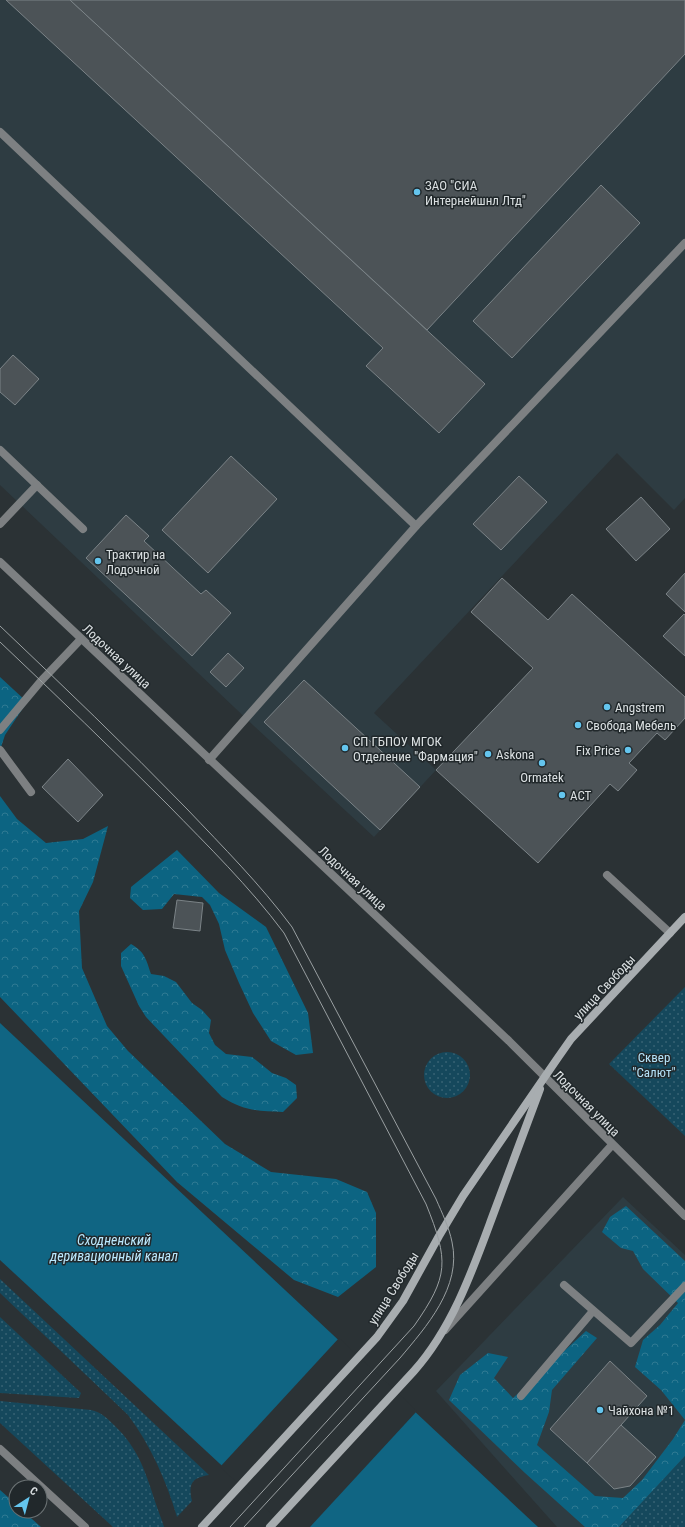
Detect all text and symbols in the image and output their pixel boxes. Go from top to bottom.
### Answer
place label: ЗАО "СИА Интернейшнл Лтд" [425,178,526,208]
marker: ЗАО "СИА Интернейшнл Лтд" [412,187,422,197]
place label: Трактир на Лодочной [106,547,165,577]
marker: Трактир на Лодочной [93,556,103,566]
street label: Лодочная улица [80,621,154,692]
place label: Angstrem [615,700,665,715]
marker: Angstrem [602,702,612,712]
place label: Свобода Мебель [586,718,676,733]
marker: Свобода Мебель [573,720,583,730]
place label: СП ГБПОУ МГОК Отделение "Фармация" [353,734,478,764]
marker: СП ГБПОУ МГОК Отделение "Фармация" [340,743,350,753]
place label: Fix Price [576,743,620,758]
marker: Fix Price [623,745,633,755]
place label: Askona [496,747,534,762]
marker: Askona [483,749,493,759]
marker: Ormatek [537,758,547,768]
place label: Ormatek [520,770,564,785]
place label: АСТ [570,788,592,803]
marker: АСТ [557,790,567,800]
street label: Лодочная улица [316,843,390,914]
street label: улица Свободы [571,952,638,1023]
park label: Сквер "Салют" [632,1050,676,1080]
street label: Лодочная улица [550,1067,623,1140]
water label: Сходненский деривационный канал [49,1232,178,1264]
street label: улица Свободы [365,1249,422,1327]
place label: Чайхона №1 [608,1403,675,1418]
marker: Чайхона №1 [595,1405,605,1415]
north arrow [8,1479,48,1519]
text: С [27,1484,40,1498]

